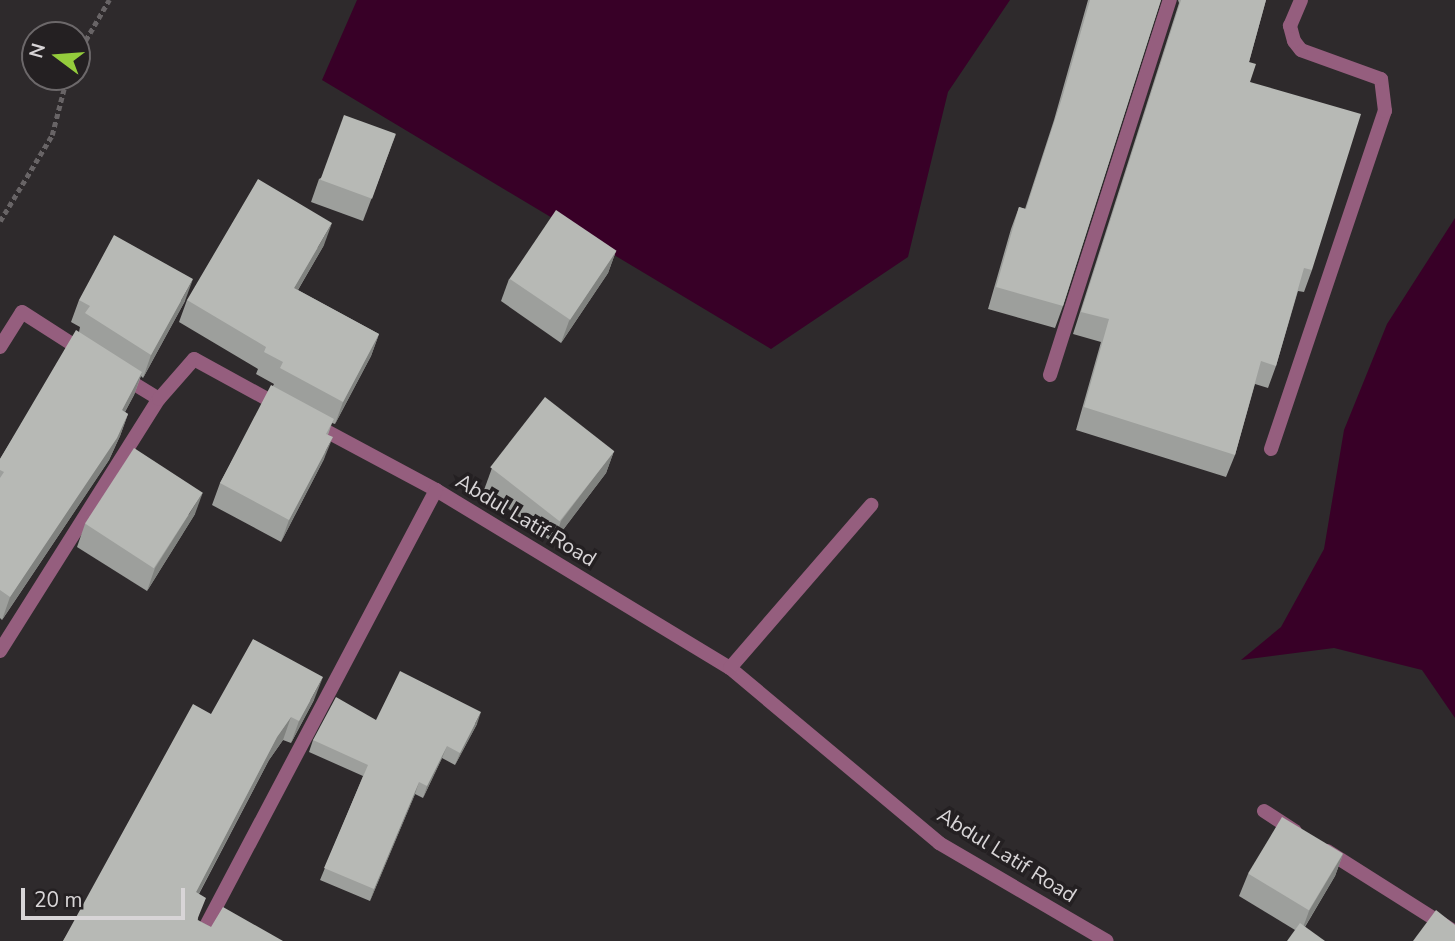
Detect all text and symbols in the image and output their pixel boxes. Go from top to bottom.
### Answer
north arrow [21,21,91,91]
text: N [23,40,52,61]
street label: Abdul Latif Road [451,468,601,572]
street label: Abdul Latif Road [933,802,1081,908]
scale bar [24,874,189,918]
text: 20 m [34,886,83,914]

